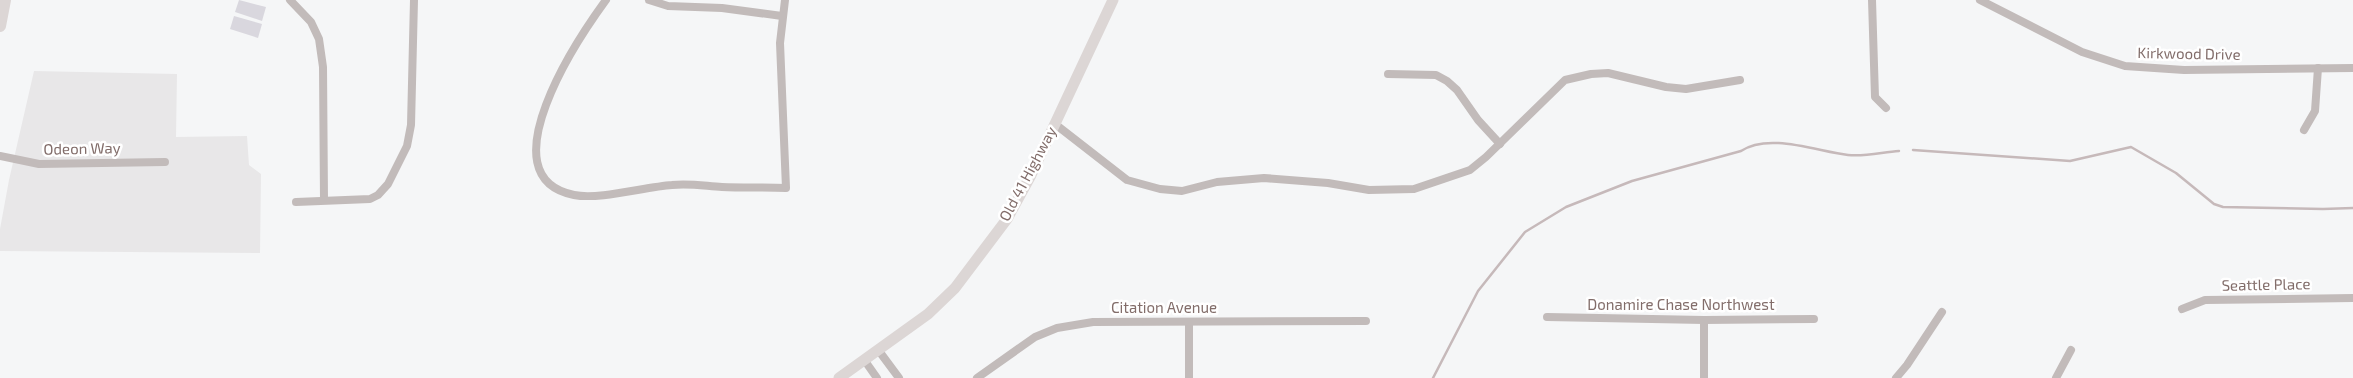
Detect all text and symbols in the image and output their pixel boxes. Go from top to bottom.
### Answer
street label: Kirkwood Drive [2137,43,2241,63]
street label: Old 41 Highway [995,123,1060,224]
street label: Odeon Way [43,138,121,158]
street label: Seattle Place [2221,274,2311,294]
street label: Donamire Chase Northwest [1587,295,1775,313]
street label: Citation Avenue [1111,298,1217,316]

